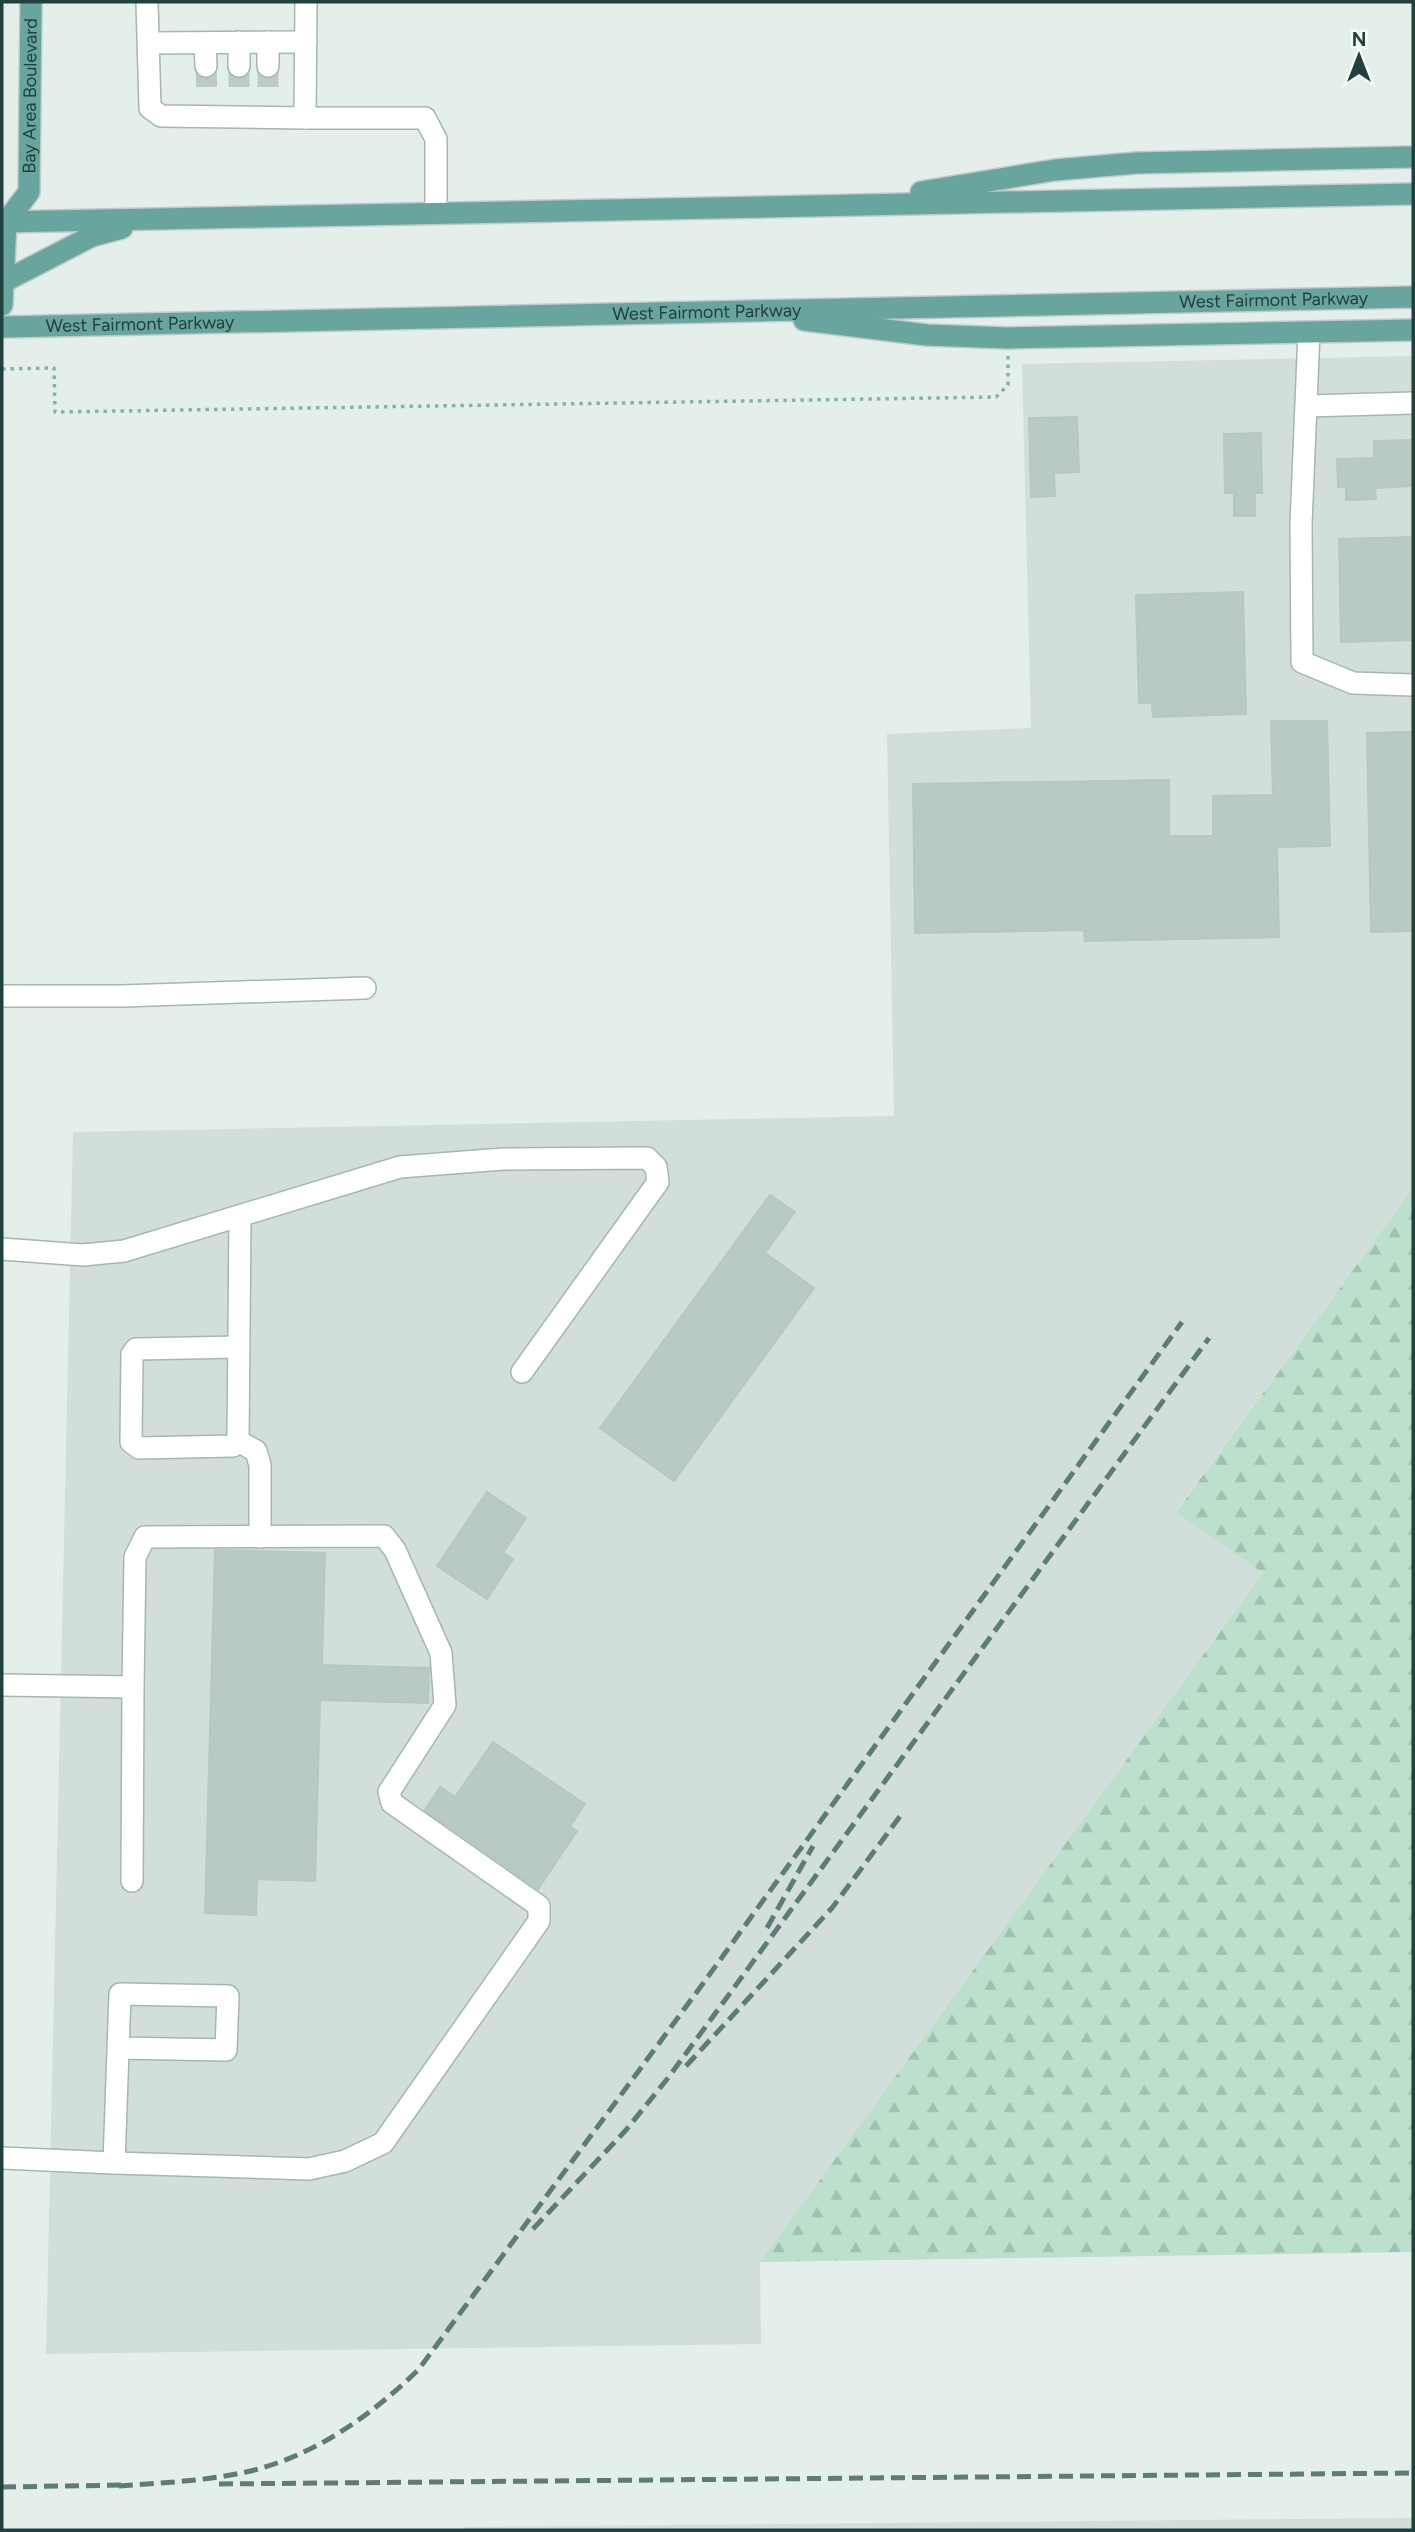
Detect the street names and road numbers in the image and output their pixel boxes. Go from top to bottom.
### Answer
street label: Bay Area Boulevard [18,18,42,174]
street label: West Fairmont Parkway [1179,287,1369,313]
street label: West Fairmont Parkway [612,299,802,325]
street label: West Fairmont Parkway [45,311,235,337]

